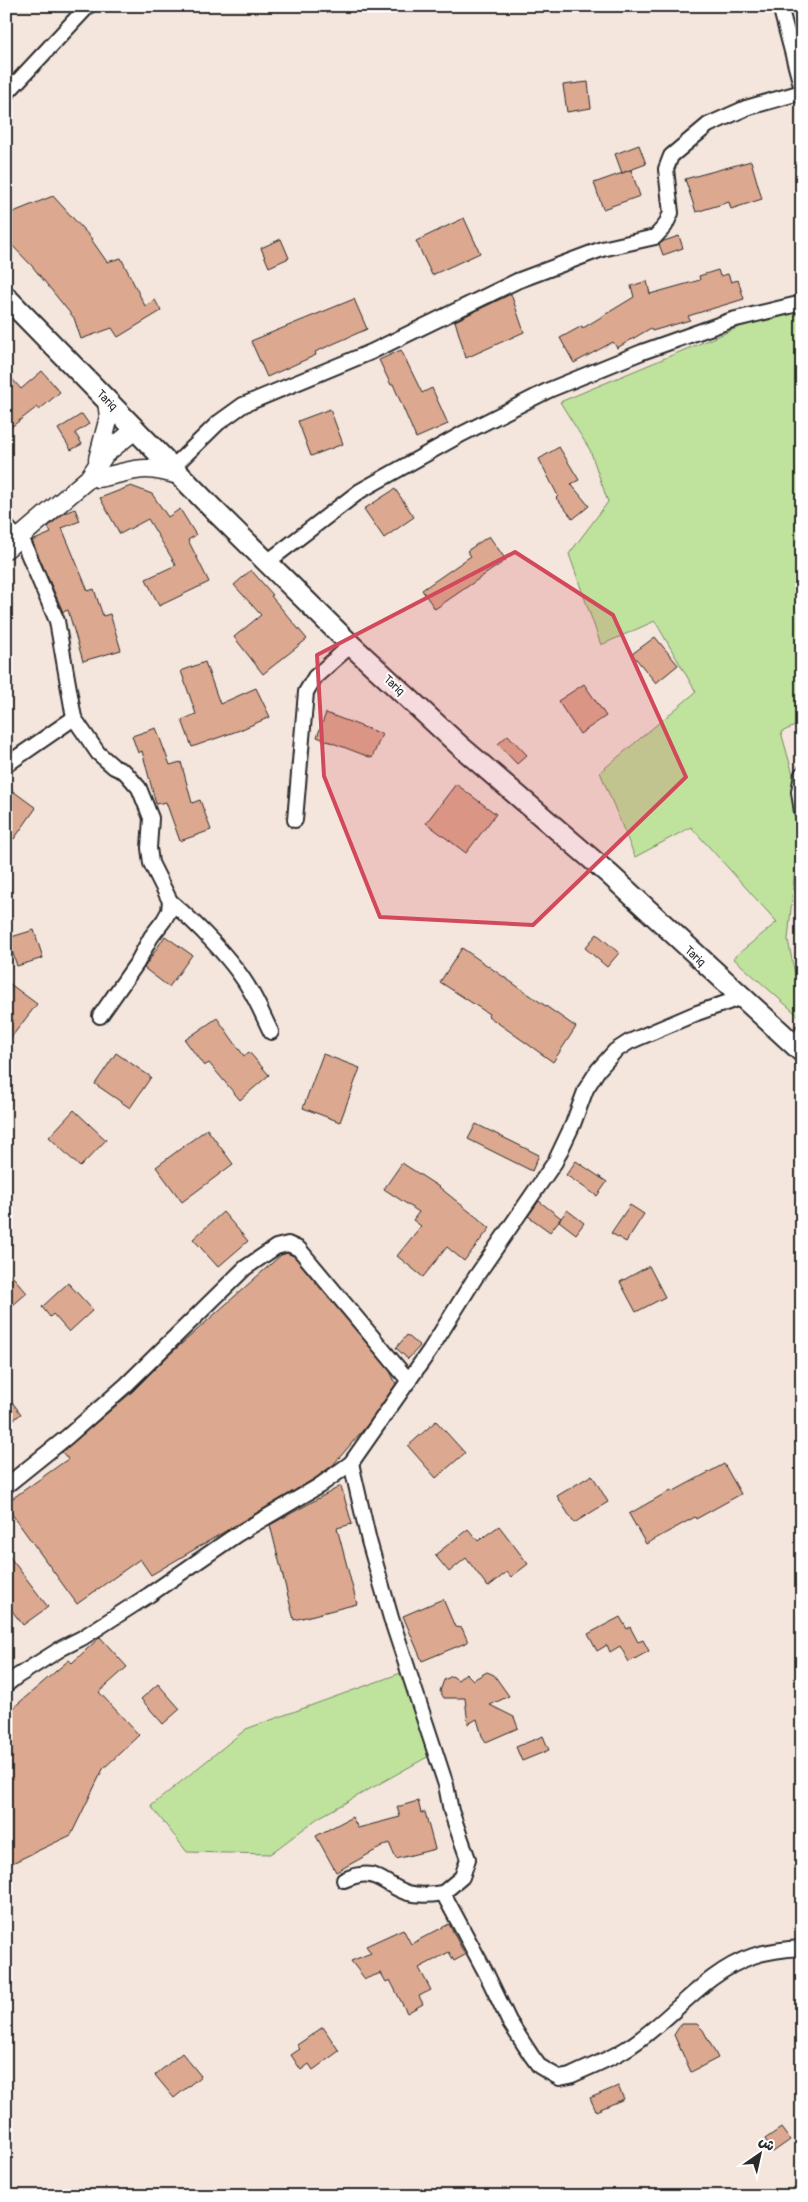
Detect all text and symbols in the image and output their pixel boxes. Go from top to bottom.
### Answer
street label: Tariq [93,387,121,414]
street label: Tariq [380,672,408,699]
street label: Tariq [681,943,709,970]
north arrow [736,2130,786,2180]
text: ش [756,2132,778,2155]

